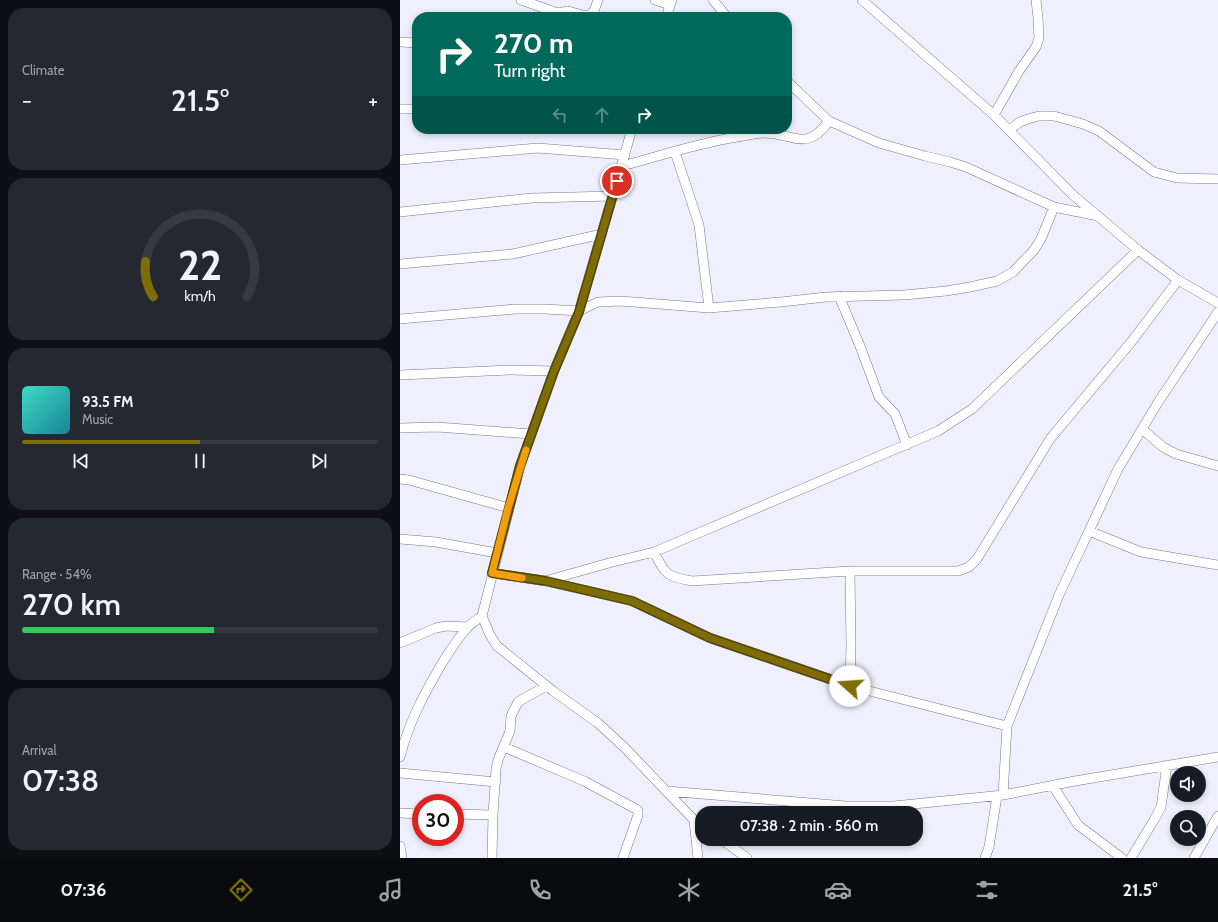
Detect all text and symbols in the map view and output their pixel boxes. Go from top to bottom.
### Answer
text: 270 m [494,26,573,60]
icon: right [428,28,480,80]
text: Turn right [494,60,565,82]
text: Climate [22,62,64,78]
text: 21.5° [171,82,229,119]
text: − [22,87,32,114]
text: + [368,87,378,114]
icon: left [549,104,571,126]
icon: ahead [591,104,613,126]
icon: right [633,104,655,126]
pin [600,164,634,198]
icon: arrive [606,170,628,192]
text: 22 [178,240,222,290]
text: km/h [184,287,216,305]
text: 93.5 FM [82,393,133,411]
text: Music [82,411,113,427]
icon: previous [70,450,92,472]
icon: pause [189,450,211,472]
icon: next [308,450,330,472]
text: Range · 54% [22,566,92,582]
text: 270 km [22,586,121,623]
position arrow [829,665,871,707]
text: Arrival [22,742,57,758]
text: 07:38 [22,762,99,799]
map controls [1170,766,1206,846]
button: sound [1170,766,1206,802]
speed limit sign: 30 [412,794,464,846]
button: search [1170,810,1206,846]
text: 07:38 · 2 min · 560 m [740,817,878,835]
icon: directions [227,876,255,904]
icon: music [377,876,405,904]
icon: phone [526,876,554,904]
icon: climate [675,876,703,904]
icon: car [824,876,852,904]
icon: filters [973,876,1001,904]
text: 07:36 [61,879,106,901]
text: 21.5° [1122,879,1157,901]

